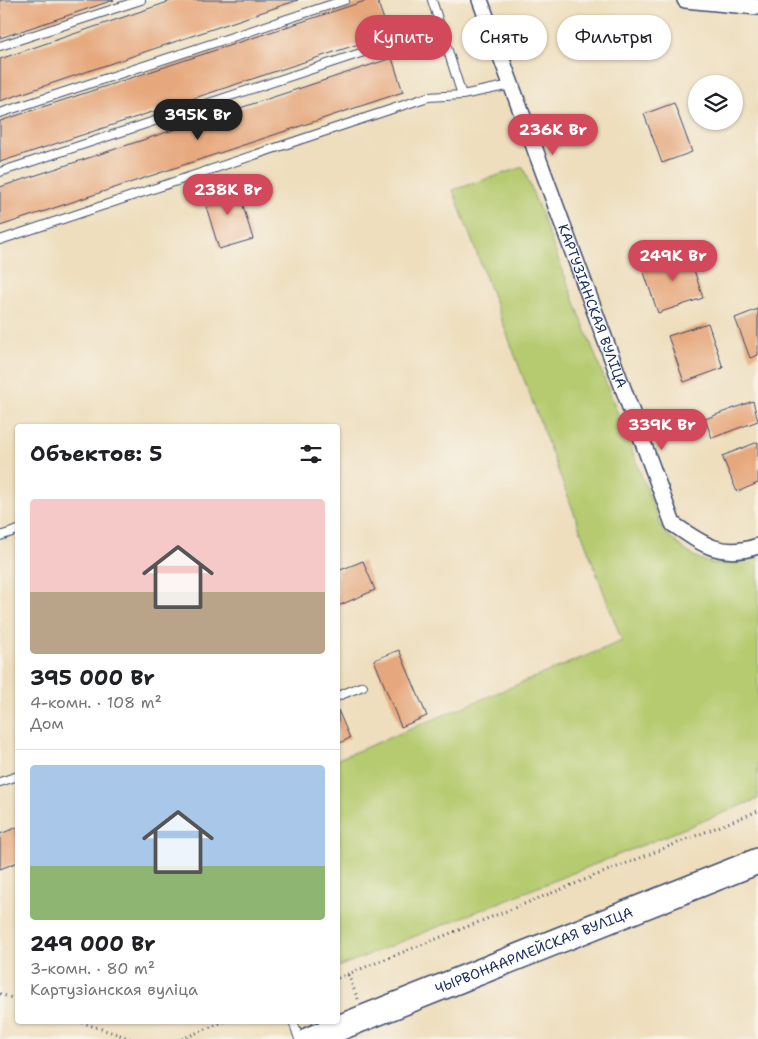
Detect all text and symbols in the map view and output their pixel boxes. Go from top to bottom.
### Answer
chip: Купить [355,15,452,60]
chip: Снять [462,15,547,60]
chip: Фильтры [557,15,671,60]
map controls [688,75,743,130]
button: layers [688,75,743,130]
pin: 395K Br [152,98,244,141]
text: 395K Br [165,104,231,125]
pin: 236K Br [507,114,599,156]
text: 236K Br [519,119,587,140]
pin: 238K Br [182,174,274,216]
text: 238K Br [194,179,262,200]
street label: КАРТУЗІАНСКАЯ ВУЛІЦА [554,221,631,390]
pin: 249K Br [627,240,719,282]
text: 249K Br [639,245,707,266]
pin: 339K Br [616,408,708,451]
text: 339K Br [628,414,696,435]
text: Объектов: 5 [30,440,162,468]
icon: filters [297,440,325,468]
icon: home [133,532,223,622]
text: 395 000 Br [30,664,155,692]
text: 4-комн. · 108 m² [30,692,162,713]
text: Дом [30,713,64,734]
icon: home [133,797,223,887]
street label: ЧЫРВОНААРМЕЙСКАЯ ВУЛІЦА [432,903,636,998]
text: 249 000 Br [30,930,155,958]
text: 3-комн. · 80 m² [30,958,155,979]
text: Картузіанская вуліца [30,979,198,1000]

